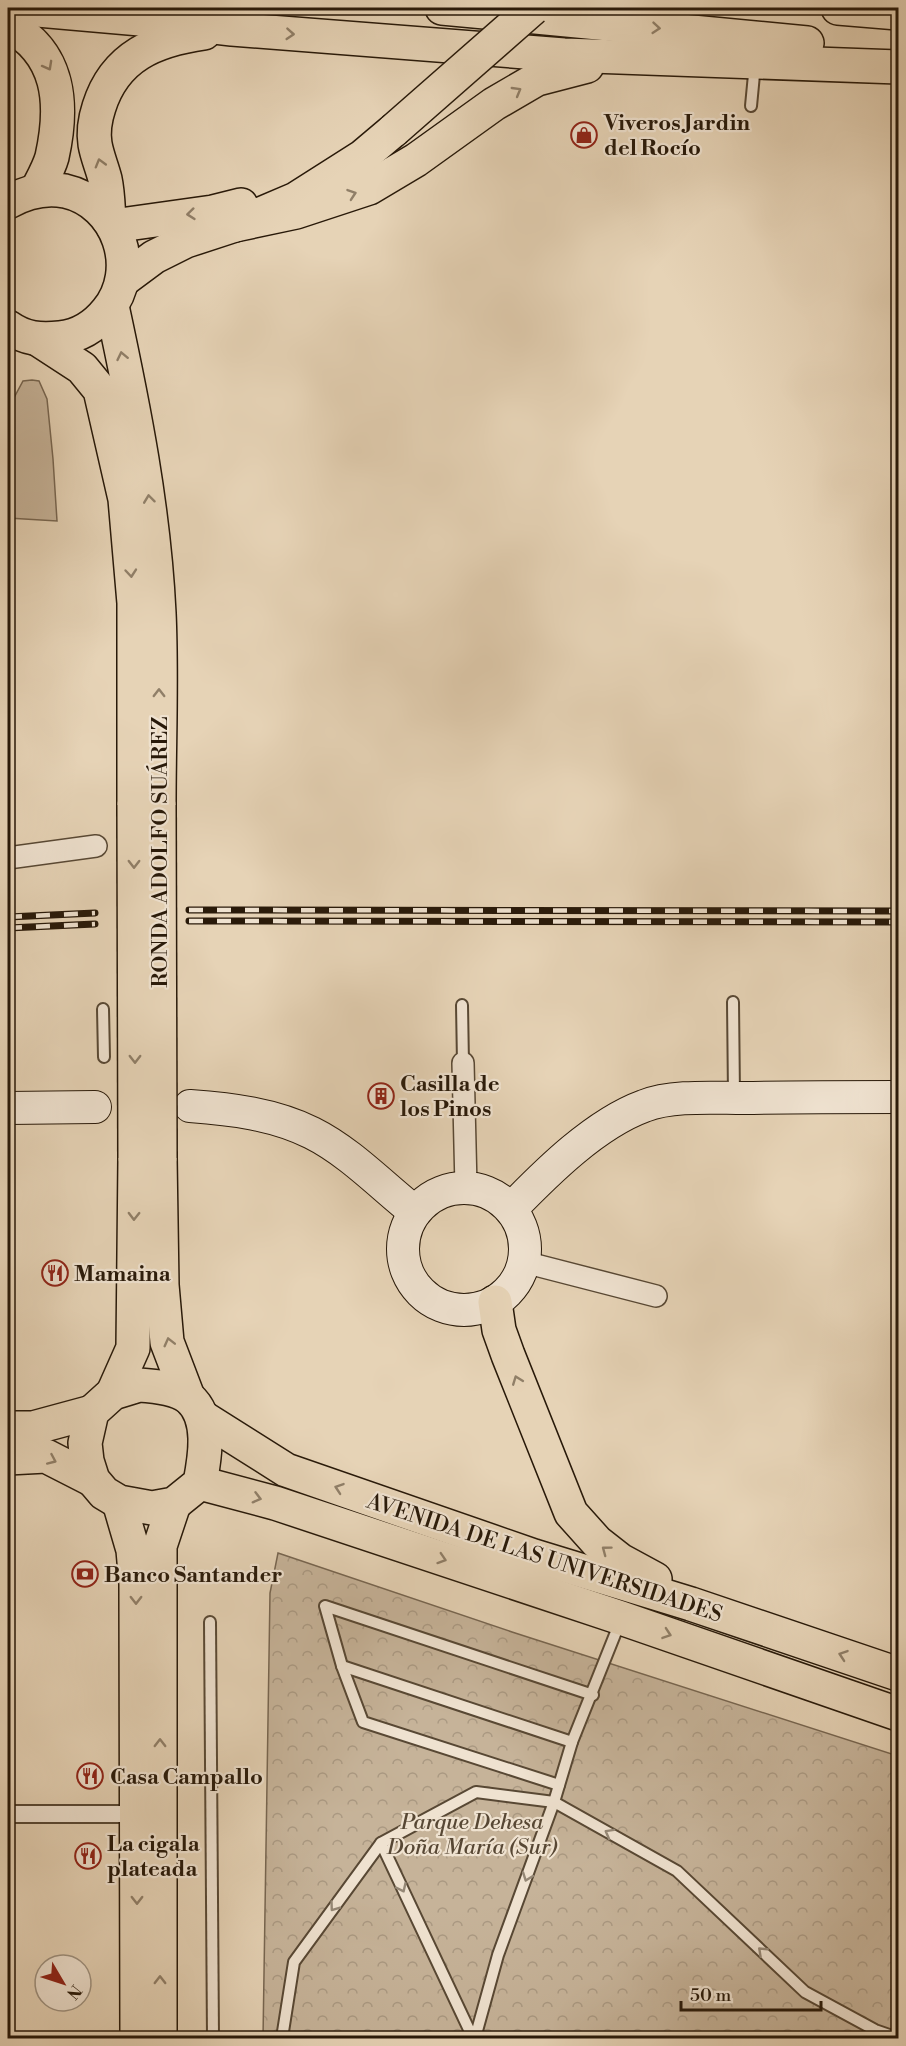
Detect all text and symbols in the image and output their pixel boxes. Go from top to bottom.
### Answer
one-way arrow [651,21,660,34]
one-way arrow [285,27,294,40]
one-way arrow [40,59,52,70]
one-way arrow [511,86,521,98]
place label: Viveros Jardin del Rocío [603,110,750,162]
shop icon: Viveros Jardin del Rocío [569,120,599,150]
one-way arrow [95,158,107,168]
one-way arrow [346,188,357,201]
one-way arrow [186,207,196,220]
one-way arrow [117,351,130,361]
one-way arrow [143,494,155,503]
one-way arrow [124,568,137,577]
one-way arrow [153,689,165,698]
street label: RONDA ADOLFO SUÁREZ [146,716,174,988]
one-way arrow [128,859,140,868]
one-way arrow [129,1054,141,1063]
place label: Casilla de los Pinos [400,1071,500,1123]
building icon: Casilla de los Pinos [366,1081,396,1111]
one-way arrow [128,1212,140,1221]
restaurant icon: Mamaina [40,1258,70,1288]
place label: Mamaina [74,1261,172,1288]
one-way arrow [163,1337,176,1347]
one-way arrow [512,1375,524,1386]
one-way arrow [46,1453,57,1465]
one-way arrow [334,1483,345,1496]
street label: AVENIDA DE LAS UNIVERSIDADES [362,1488,726,1629]
one-way arrow [251,1491,261,1504]
one-way arrow [602,1546,613,1557]
one-way arrow [436,1552,447,1564]
bank icon: Banco Santander [70,1559,100,1589]
place label: Banco Santander [104,1562,282,1589]
one-way arrow [130,1596,142,1605]
one-way arrow [661,1627,672,1640]
one-way arrow [838,1650,849,1662]
one-way arrow [154,1739,166,1748]
restaurant icon: Casa Campallo [75,1761,105,1791]
place label: Casa Campallo [110,1764,263,1791]
park label: Parque Dehesa Doña María (Sur) [386,1809,558,1861]
one-way arrow [605,1829,615,1840]
place label: La cigala plateada [107,1831,201,1883]
restaurant icon: La cigala plateada [73,1841,103,1871]
one-way arrow [521,1871,534,1882]
one-way arrow [395,1882,407,1893]
one-way arrow [131,1896,143,1905]
one-way arrow [330,1901,341,1912]
one-way arrow [759,1948,770,1959]
north arrow [33,1953,93,2013]
scale bar [681,1974,820,2012]
one-way arrow [154,1976,166,1985]
text: N [62,1981,86,2003]
text: 50 m [690,1984,732,2007]

